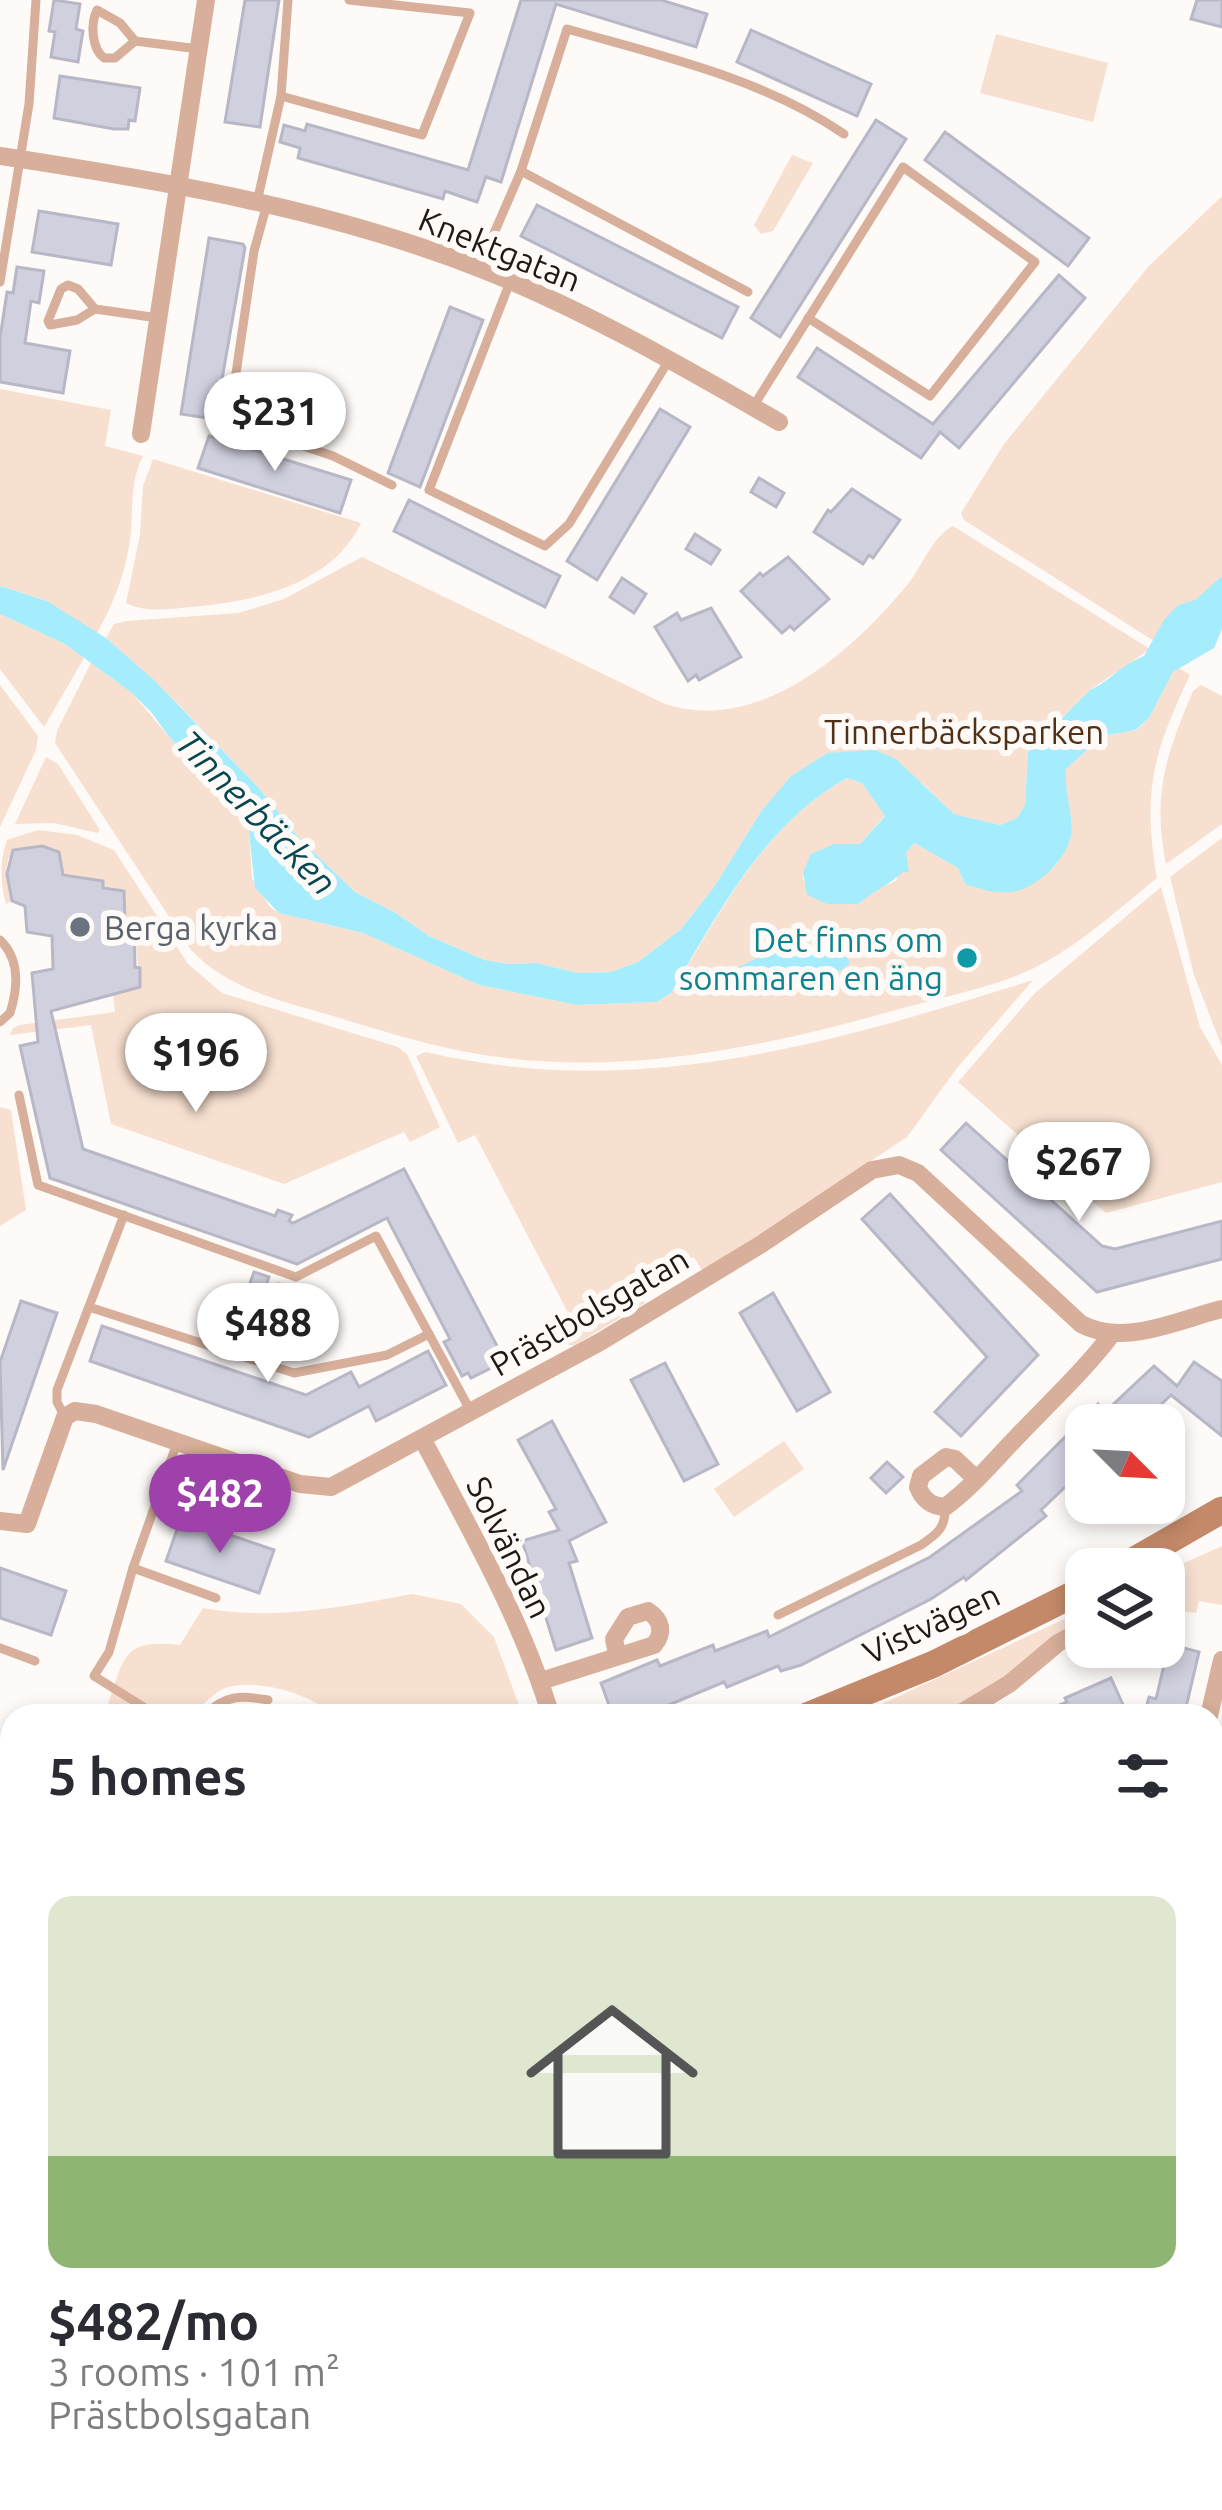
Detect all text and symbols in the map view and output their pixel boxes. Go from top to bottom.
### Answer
street label: Knektgatan [414,200,586,298]
pin: $231 [204,372,346,474]
text: $231 [231,389,319,432]
park label: Tinnerbäcksparken [824,713,1104,750]
water label: Tinnerbäcken [169,721,345,903]
place label: Berga kyrka [104,909,278,946]
marker: Berga kyrka [67,914,93,940]
place label: Det finns om sommaren en äng [679,921,943,996]
marker: Det finns om sommaren en äng [954,945,980,971]
pin: $196 [125,1013,267,1115]
text: $196 [152,1030,240,1073]
pin: $267 [1008,1122,1150,1224]
text: $267 [1035,1139,1123,1182]
street label: Prästbolsgatan [483,1239,695,1383]
pin: $488 [197,1283,339,1385]
text: $488 [224,1300,312,1343]
north arrow [1065,1404,1185,1524]
map controls [1065,1404,1185,1668]
pin: $482 [149,1454,291,1556]
street label: Solvändan [460,1470,560,1624]
text: $482 [176,1471,264,1514]
button: layers [1065,1548,1185,1668]
street label: Vistvägen [857,1575,1005,1671]
icon: filters [1110,1743,1176,1809]
text: 5 homes [48,1747,247,1805]
icon: home [504,1974,720,2190]
text: $482/mo [48,2292,259,2350]
text: 3 rooms · 101 m² [48,2350,340,2393]
text: Prästbolsgatan [48,2393,311,2436]

